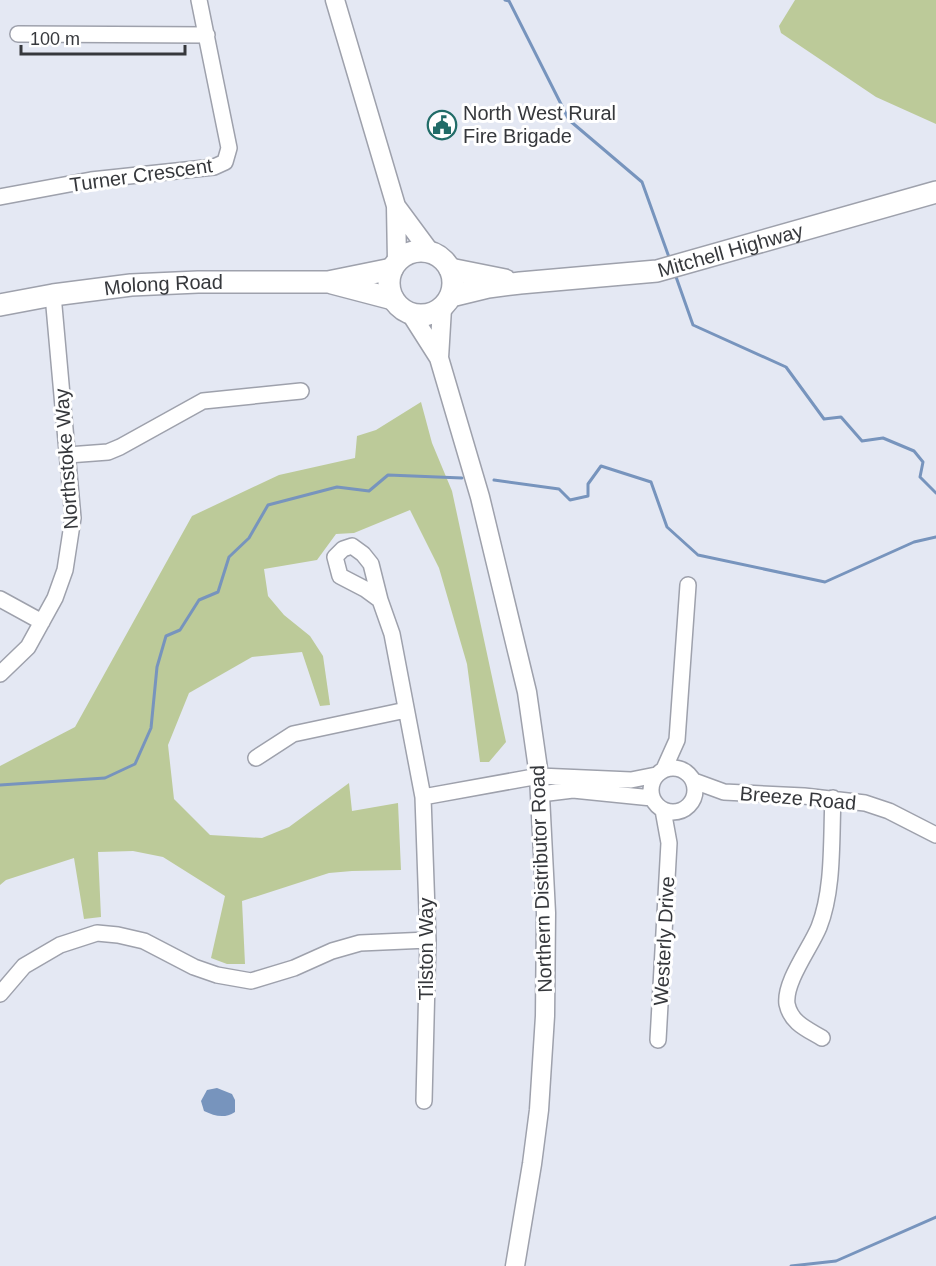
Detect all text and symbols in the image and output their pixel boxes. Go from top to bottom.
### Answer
scale bar [21,18,184,56]
text: 100 m [30,29,80,49]
place label: North West Rural Fire Brigade [463,102,616,147]
public building icon: North West Rural Fire Brigade [426,109,458,141]
street label: Turner Crescent [68,154,214,196]
street label: Mitchell Highway [655,219,805,281]
street label: Molong Road [103,271,223,299]
street label: Northstoke Way [50,388,82,530]
street label: Northern Distributor Road [526,765,556,993]
street label: Breeze Road [739,782,857,814]
street label: Westerly Drive [650,876,678,1006]
street label: Tilston Way [415,898,437,1000]

